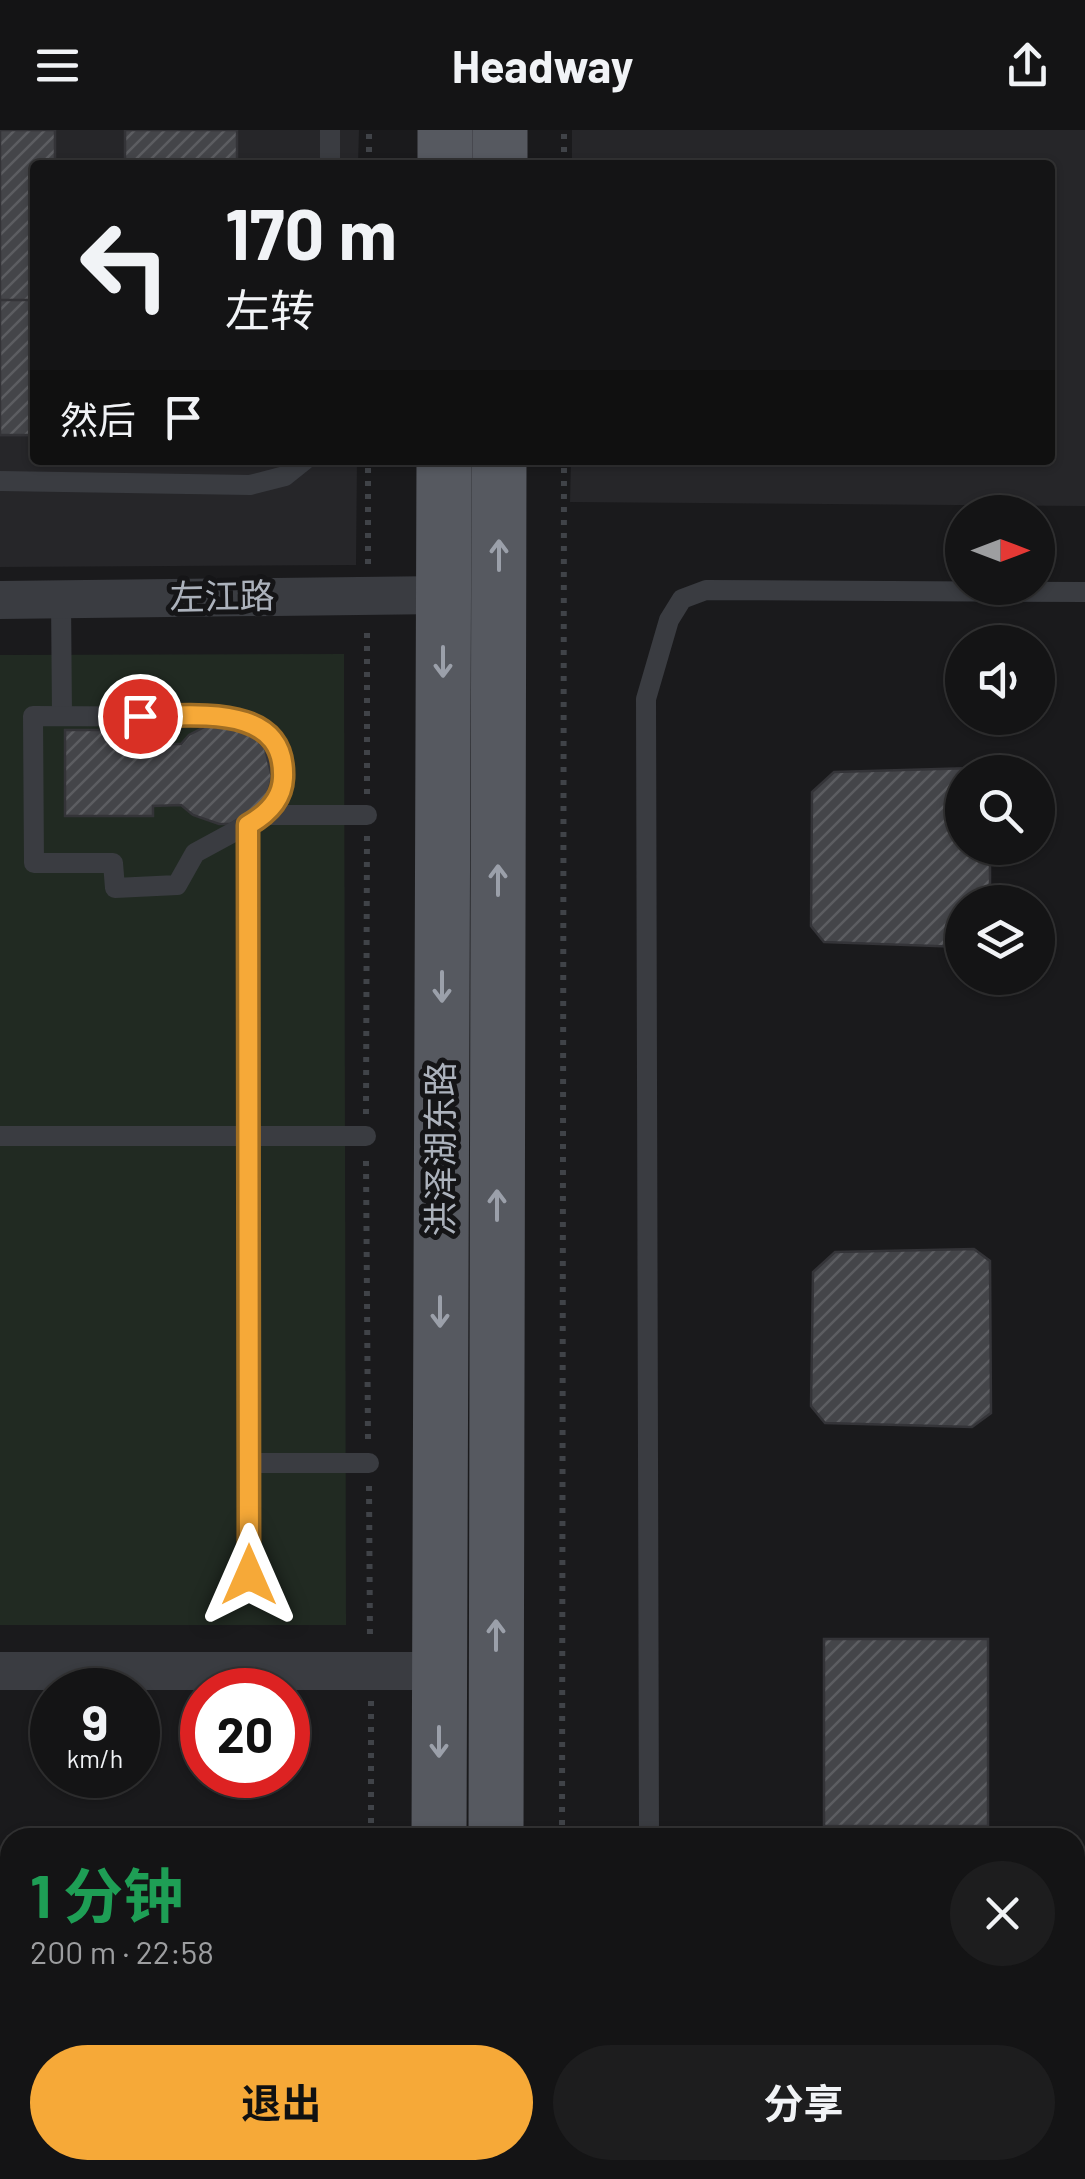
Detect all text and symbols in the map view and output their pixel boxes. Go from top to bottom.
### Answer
icon: menu [30,38,85,93]
text: Headway [452,38,633,92]
icon: share [1000,38,1055,93]
text: 170 m [225,190,397,274]
icon: left [60,200,190,330]
text: 左转 [225,282,315,336]
icon: arrive [156,390,211,445]
text: 然后 [60,396,136,442]
north arrow [945,495,1055,605]
map controls [945,495,1055,995]
one-way arrow [490,540,508,572]
street label: 左江路 [169,573,275,617]
button: sound [945,625,1055,735]
one-way arrow [434,646,452,678]
pin [98,674,183,759]
icon: arrive [113,689,168,744]
button: search [945,755,1055,865]
one-way arrow [488,865,508,898]
button: layers [945,885,1055,995]
one-way arrow [432,970,452,1003]
street label: 洪泽湖东路 [418,1061,460,1237]
one-way arrow [488,1190,506,1222]
one-way arrow [431,1296,450,1328]
position arrow [197,1523,301,1627]
one-way arrow [486,1620,506,1652]
speed limit sign: 20 [180,1668,310,1798]
text: 9 [82,1691,108,1751]
one-way arrow [430,1726,448,1758]
text: km/h [67,1743,123,1773]
text: 1 分钟 [30,1858,183,1930]
button: close [950,1861,1055,1966]
text: 200 m · 22:58 [30,1932,214,1970]
button: 退出 [30,2045,533,2160]
button: 分享 [553,2045,1055,2160]

